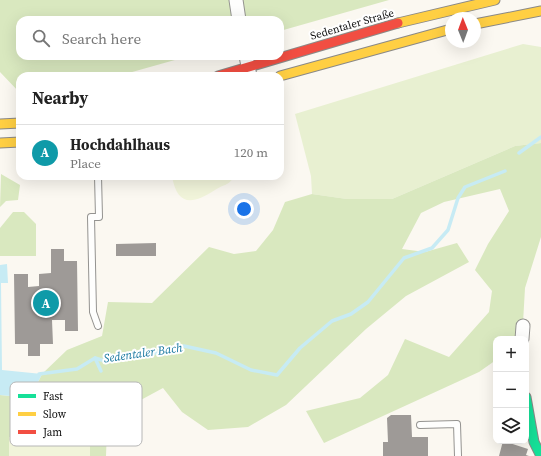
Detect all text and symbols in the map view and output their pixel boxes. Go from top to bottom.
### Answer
street label: Sedentaler Straße [309,5,396,44]
north arrow [445,12,481,48]
search box [16,16,284,60]
icon: search [30,27,52,49]
text: Search here [62,28,141,49]
text: Nearby [32,86,88,110]
text: Hochdahlhaus [70,134,170,155]
text: A [41,144,49,161]
text: 120 m [234,144,268,161]
text: Place [70,155,101,172]
your location [234,199,254,219]
pin: A [33,288,59,318]
map controls [493,336,529,444]
button: + [493,336,529,372]
water label: Sedentaler Bach [103,339,184,366]
button: − [493,372,529,408]
legend [10,382,142,446]
text: Fast [43,389,63,404]
text: Slow [43,407,67,422]
button: layers [493,408,529,444]
text: Jam [42,425,62,440]

